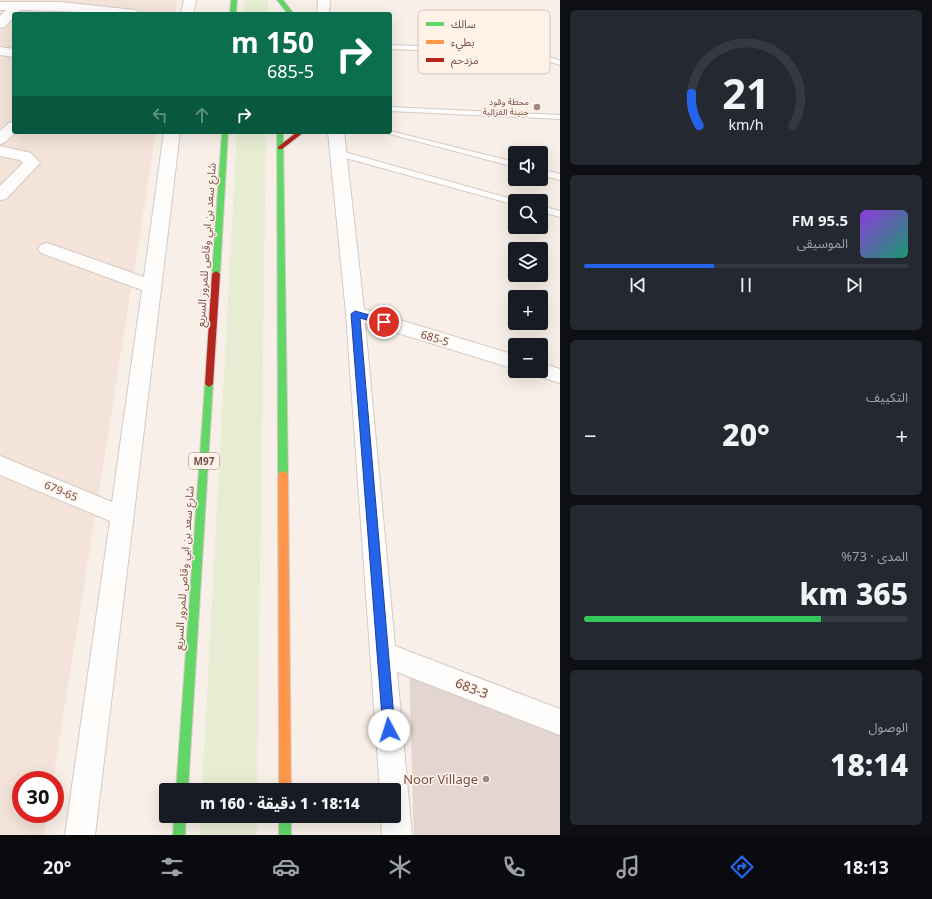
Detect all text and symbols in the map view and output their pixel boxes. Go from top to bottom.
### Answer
legend [418,10,550,74]
text: سالك [451,16,476,31]
text: 150 m [231,23,314,61]
icon: right [328,28,380,80]
text: بطيء [451,34,474,52]
text: مزدحم [451,52,479,69]
text: 685-5 [267,59,314,83]
text: 21 [722,64,770,120]
place label: محطة وقود جنينة الغزالية [483,95,529,118]
marker: محطة وقود جنينة الغزالية [532,102,542,112]
icon: left [149,104,171,126]
icon: ahead [191,104,213,126]
icon: right [233,104,255,126]
text: km/h [728,114,764,133]
map controls [508,146,548,378]
button: sound [508,146,548,186]
street label: شارع سعد بن ابي وقاص للمرور السريع [192,162,221,328]
button: search [508,194,548,234]
text: 95.5 FM [792,210,848,230]
text: الموسيقى [797,234,848,252]
button: layers [508,242,548,282]
icon: previous [627,274,649,296]
icon: pause [735,274,757,296]
icon: next [843,274,865,296]
button: + [508,290,548,330]
pin [367,305,401,339]
icon: arrive [373,311,395,333]
street label: 685-5 [419,326,451,349]
button: − [508,338,548,378]
text: التكييف [866,388,908,406]
text: 20° [722,414,770,455]
text: − [584,420,597,450]
text: + [895,420,908,450]
road number: M97 [189,453,219,469]
street label: 679-65 [42,477,80,504]
street label: شارع سعد بن ابي وقاص للمرور السريع [170,485,199,651]
text: المدى · 73% [841,547,908,565]
text: 365 km [799,573,908,614]
street label: 683-3 [453,674,491,702]
position arrow [368,709,410,751]
text: الوصول [868,718,908,736]
text: 18:14 [830,744,908,785]
place label: Noor Village [403,770,478,788]
speed limit sign: 30 [12,771,64,823]
marker: Noor Village [481,774,491,784]
text: 18:14 · 1 دقيقة · 160 m [200,793,360,813]
icon: filters [158,853,186,881]
icon: car [272,853,300,881]
icon: climate [386,853,414,881]
icon: phone [500,853,528,881]
icon: music [614,853,642,881]
icon: directions [728,853,756,881]
text: 20° [43,855,71,879]
text: 18:13 [843,855,889,879]

